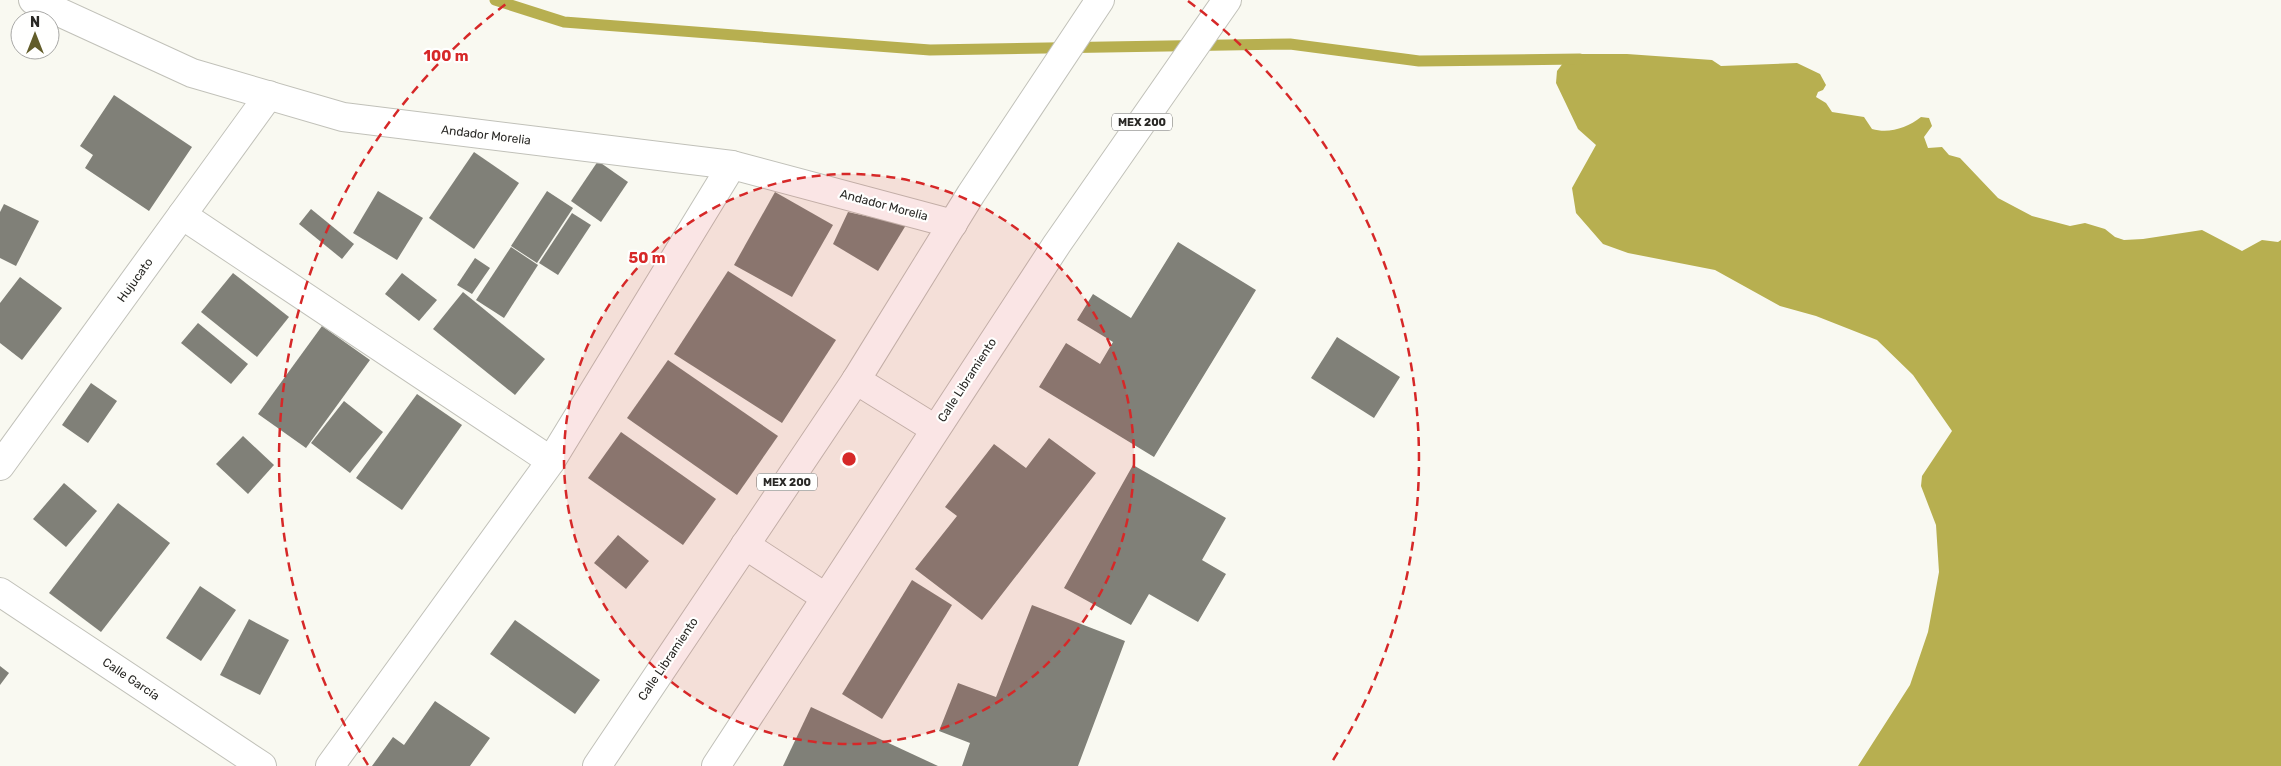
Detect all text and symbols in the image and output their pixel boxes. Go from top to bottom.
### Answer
north arrow [10,10,60,60]
text: N [30,14,40,31]
text: 100 m [424,47,468,65]
road number: MEX 200 [1112,114,1172,130]
street label: Andador Morelia [440,123,532,147]
street label: Andador Morelia [839,187,929,223]
text: 50 m [629,249,665,267]
street label: Hujucato [114,255,156,305]
street label: Calle Libramiento [935,335,999,425]
centre of rings [840,450,858,468]
road number: MEX 200 [757,474,817,491]
street label: Calle Libramiento [635,615,701,703]
street label: Calle García [100,655,162,703]

